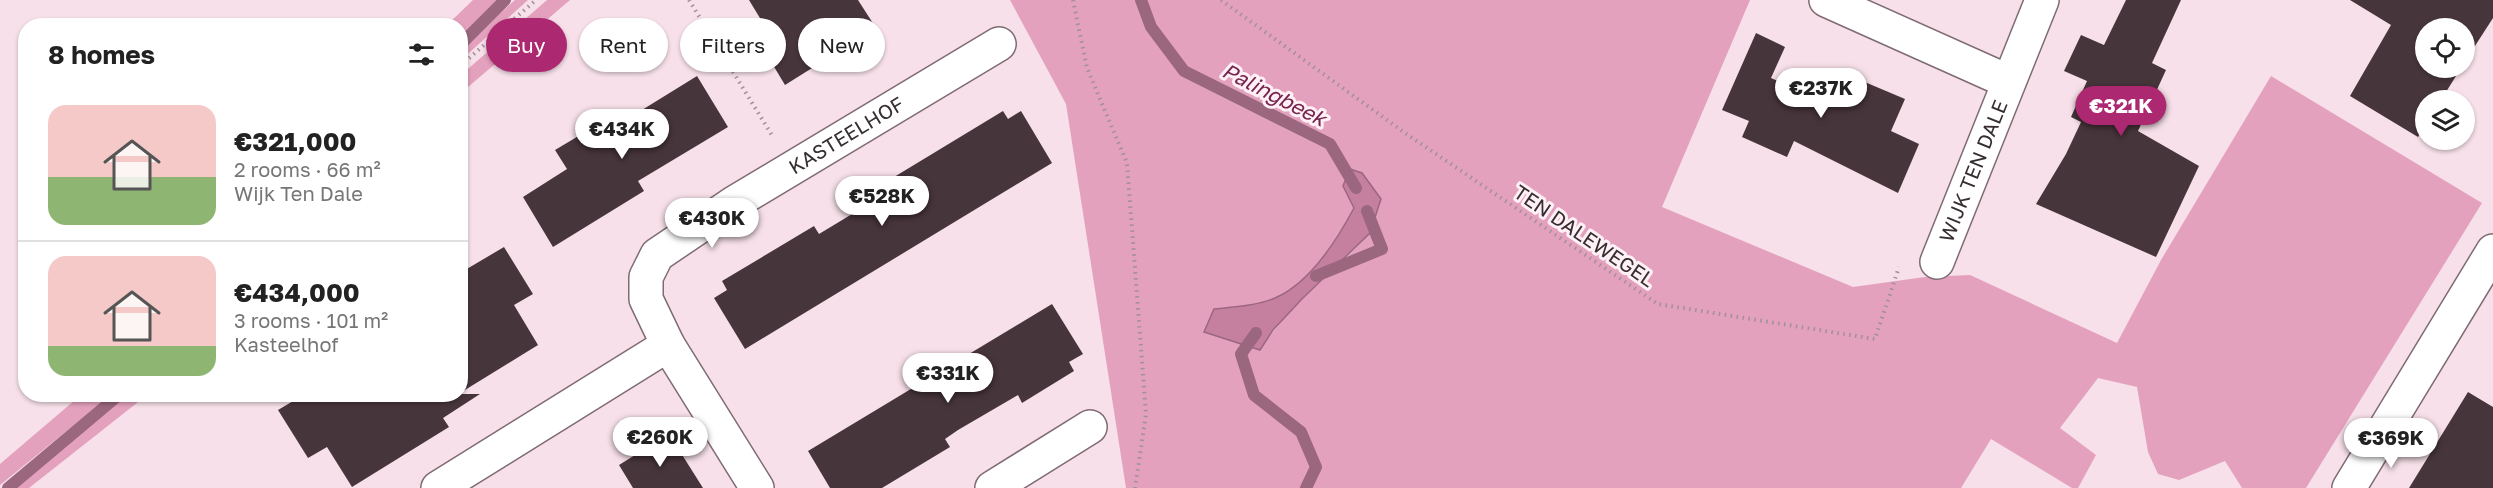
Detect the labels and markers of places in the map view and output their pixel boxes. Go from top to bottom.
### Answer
pin: €237K [1779,68,1863,119]
pin: €321K [2079,86,2163,137]
pin: €434K [580,109,664,160]
pin: €528K [840,176,924,227]
pin: €430K [670,198,754,249]
pin: €331K [906,353,990,404]
pin: €260K [618,417,702,468]
pin: €369K [2349,418,2433,469]

